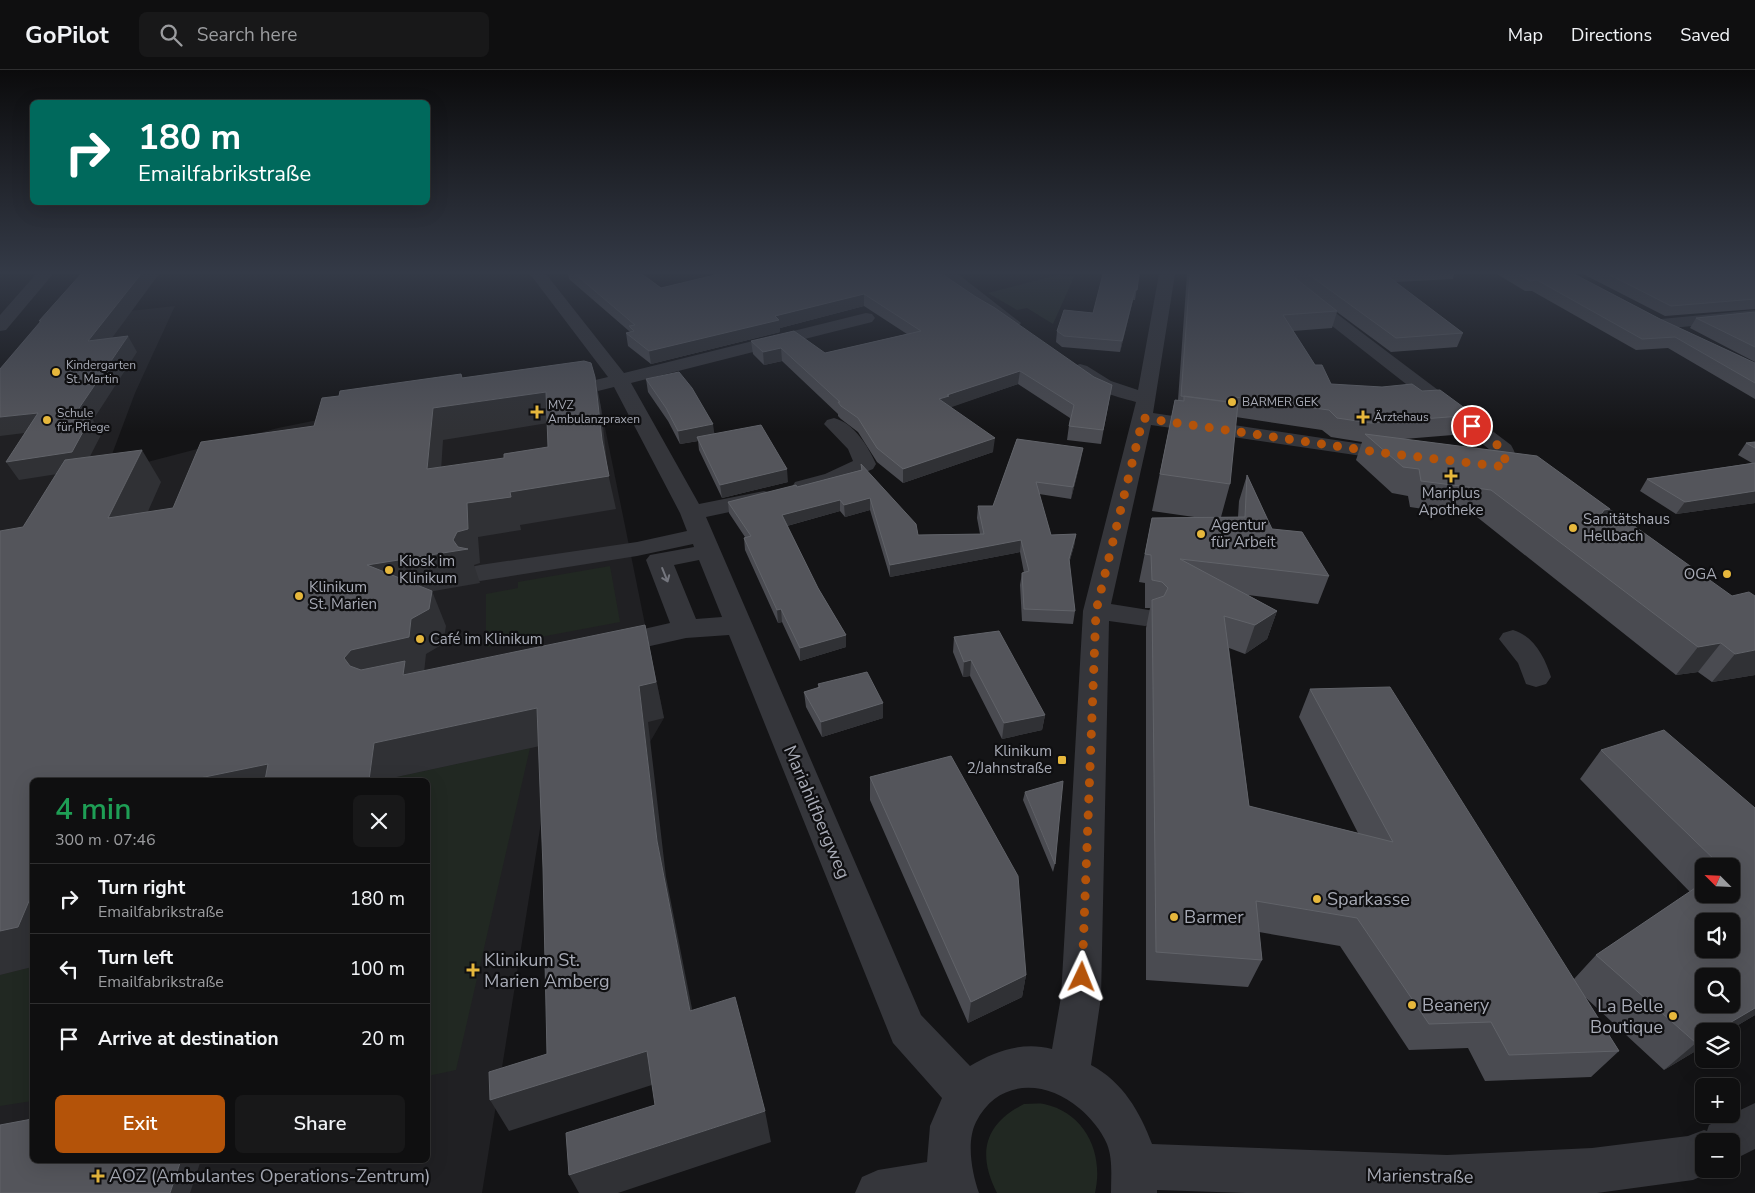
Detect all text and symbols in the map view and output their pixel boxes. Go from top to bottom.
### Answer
search box [139,12,489,57]
text: GoPilot [25,19,109,51]
icon: search [157,21,185,49]
text: Search here [197,22,297,48]
text: Map [1508,23,1543,47]
text: Directions [1571,23,1652,47]
text: Saved [1680,23,1730,47]
text: 180 m [138,114,241,161]
icon: right [55,120,120,185]
text: Emailfabrikstraße [138,159,311,189]
place label: Kindergarten St. Martin [66,357,136,387]
marker: Kindergarten St. Martin [50,366,62,378]
place label: BARMER GEK [1242,394,1319,410]
marker: BARMER GEK [1226,396,1238,408]
place label: MVZ Ambulanzpraxen [548,397,640,427]
place label: Schule für Pflege [57,405,110,435]
marker: MVZ Ambulanzpraxen [530,405,544,419]
pin [1451,405,1493,447]
place label: Ärztehaus [1374,409,1429,425]
marker: Ärztehaus [1356,410,1370,424]
icon: arrive [1458,412,1486,440]
marker: Schule für Pflege [41,414,53,426]
marker: Mariplus Apotheke [1445,470,1457,482]
place label: Mariplus Apotheke [1419,483,1484,520]
place label: Sanitätshaus Hellbach [1583,509,1670,546]
place label: Agentur für Arbeit [1211,515,1276,552]
marker: Sanitätshaus Hellbach [1567,522,1579,534]
marker: Agentur für Arbeit [1195,528,1207,540]
place label: Kiosk im Klinikum [399,551,457,588]
marker: Kiosk im Klinikum [383,564,395,576]
place label: OGA [1684,564,1717,584]
one-way arrow [661,567,670,582]
marker: OGA [1721,568,1733,580]
place label: Klinikum St. Marien [309,577,377,614]
marker: Klinikum St. Marien [293,590,305,602]
place label: Café im Klinikum [430,629,543,649]
marker: Café im Klinikum [414,633,426,645]
place label: Klinikum 2/Jahnstraße [967,741,1052,778]
street label: Mariahilfbergweg [778,742,856,882]
marker: Klinikum 2/Jahnstraße [1056,754,1068,766]
text: 4 min [55,789,131,830]
button: close [353,795,405,847]
text: 300 m · 07:46 [55,829,156,851]
north arrow [1695,858,1740,902]
map controls [1695,858,1740,1178]
text: Turn right [98,875,185,901]
icon: right [55,885,83,913]
text: 180 m [350,886,405,912]
place label: Sparkasse [1327,887,1410,911]
marker: Sparkasse [1311,893,1323,905]
text: Emailfabrikstraße [98,901,224,923]
place label: Barmer [1184,905,1244,929]
marker: Barmer [1168,911,1180,923]
button: sound [1695,913,1740,958]
text: Turn left [98,945,173,971]
place label: Klinikum St. Marien Amberg [484,948,609,993]
position arrow [1055,950,1107,1002]
icon: left [55,955,83,983]
text: 100 m [350,956,405,982]
marker: Klinikum St. Marien Amberg [466,963,480,977]
button: search [1695,968,1740,1013]
text: Emailfabrikstraße [98,971,224,993]
place label: Beanery [1422,993,1490,1017]
place label: La Belle Boutique [1590,994,1663,1039]
marker: Beanery [1406,999,1418,1011]
marker: La Belle Boutique [1667,1010,1679,1022]
button: layers [1695,1023,1740,1068]
icon: arrive [55,1025,83,1053]
text: Arrive at destination [98,1026,279,1052]
text: 20 m [361,1026,405,1052]
button: + [1695,1078,1740,1123]
button: Exit [55,1095,225,1153]
button: Share [235,1095,405,1153]
button: − [1695,1133,1740,1178]
street label: Marienstraße [1366,1163,1474,1189]
place label: AOZ (Ambulantes Operations-Zentrum) [109,1164,431,1188]
marker: AOZ (Ambulantes Operations-Zentrum) [91,1169,105,1183]

